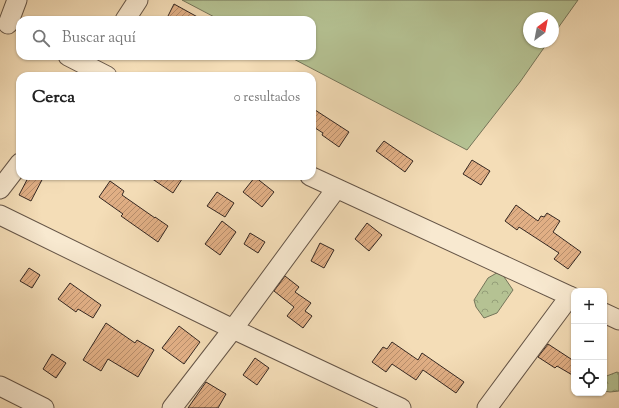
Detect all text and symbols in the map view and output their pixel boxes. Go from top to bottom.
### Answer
north arrow [523,12,559,48]
search box [16,16,316,60]
icon: search [30,27,52,49]
text: Buscar aquí [62,28,136,49]
text: Cerca [32,86,75,110]
text: 0 resultados [234,89,300,107]
map controls [571,288,607,396]
button: + [571,288,607,324]
button: − [571,324,607,360]
button: locate [571,360,607,396]

